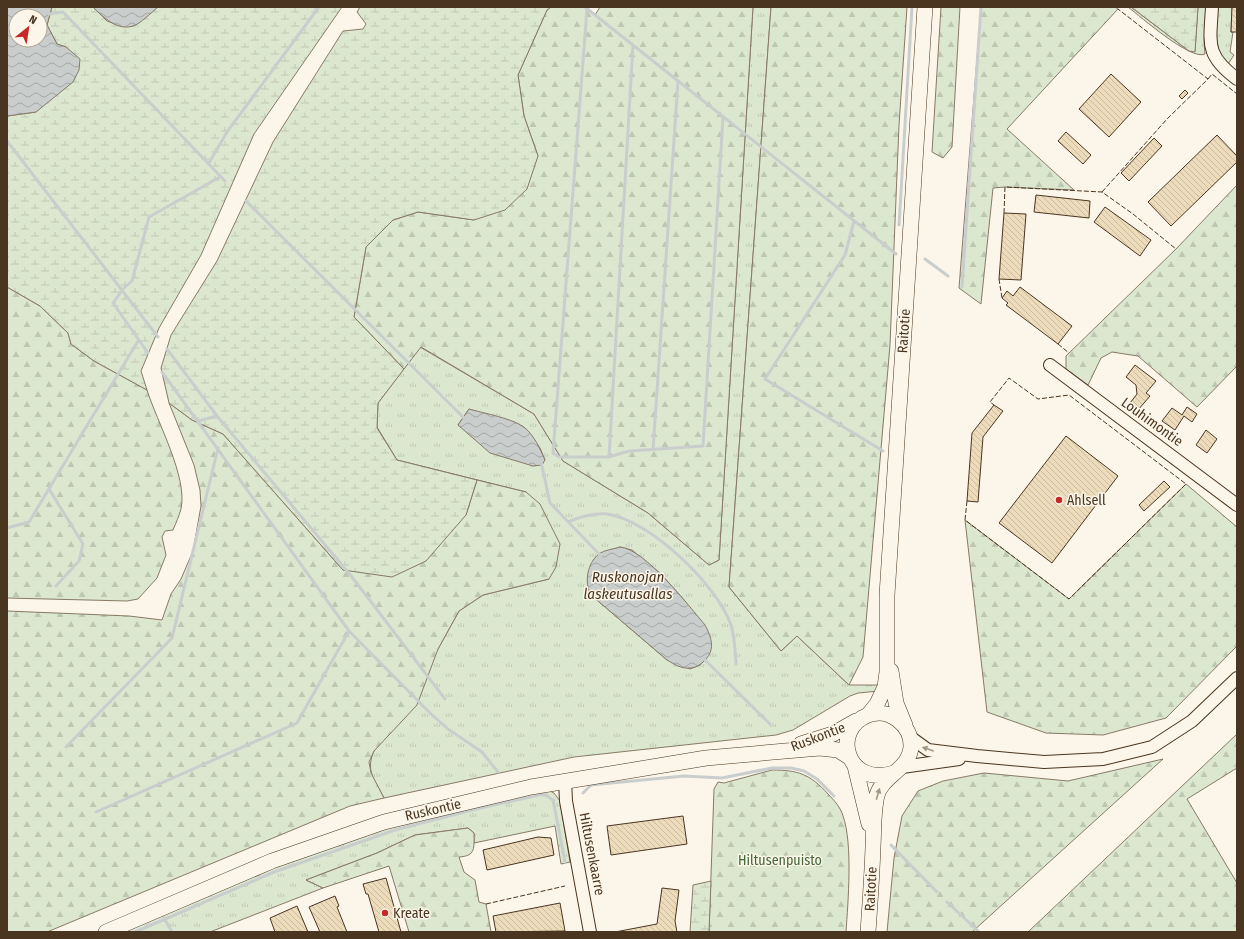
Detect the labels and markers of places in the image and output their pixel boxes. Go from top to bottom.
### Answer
place label: Ahlsell [1067,492,1106,509]
marker: Ahlsell [1054,495,1064,505]
place label: Kreate [393,905,430,922]
marker: Kreate [380,908,390,918]

